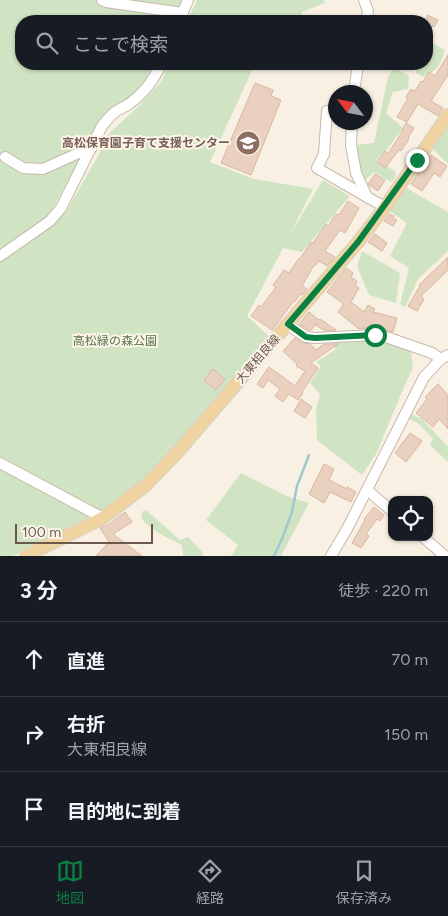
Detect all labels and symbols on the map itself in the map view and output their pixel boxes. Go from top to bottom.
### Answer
north arrow [328,85,373,130]
school or university icon: 高松保育園子育て支援センター [235,130,261,156]
place label: 高松保育園子育て支援センター [62,136,230,150]
route end [406,149,429,172]
route start [364,324,387,347]
street label: 大東相良線 [233,332,283,386]
park label: 高松緑の森公園 [73,334,157,348]
scale bar [15,521,152,544]

